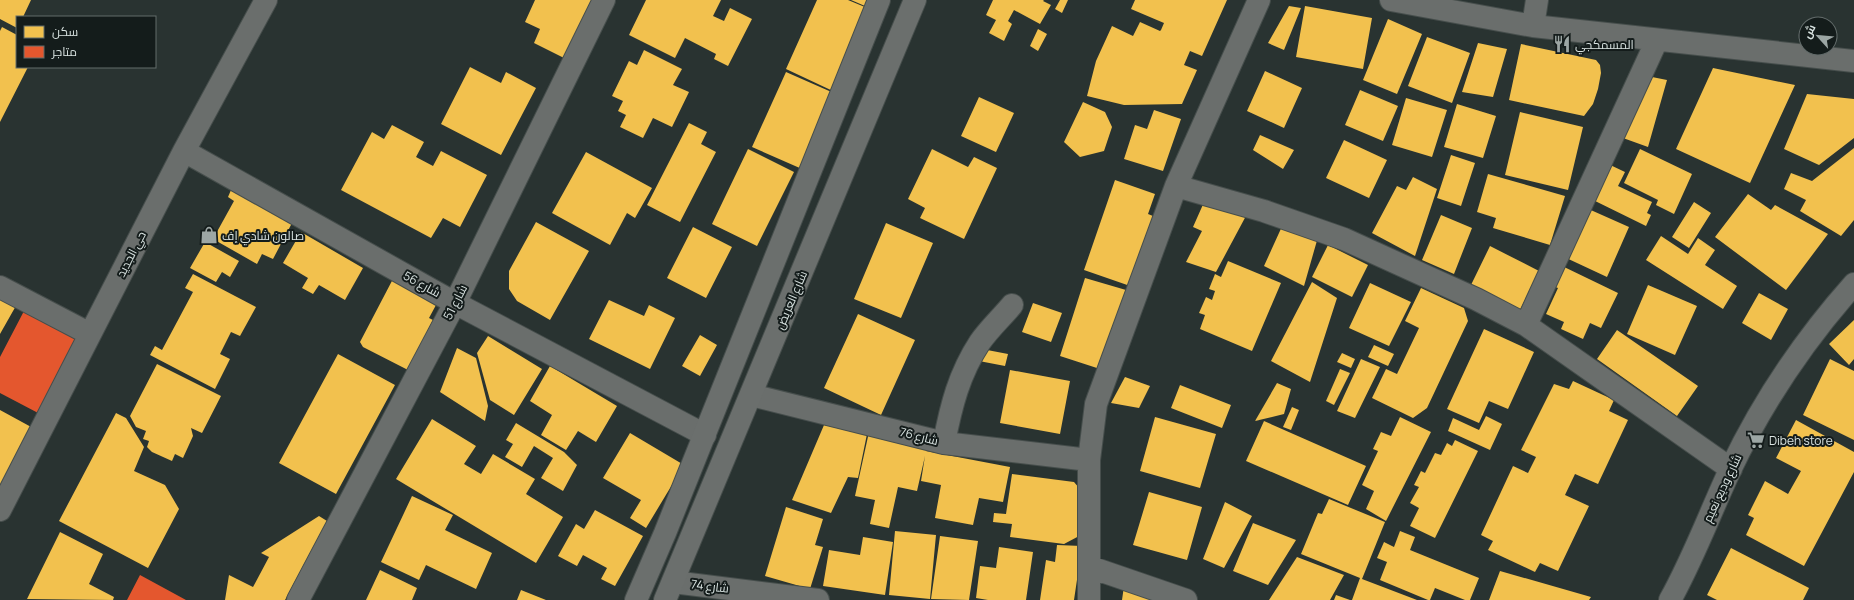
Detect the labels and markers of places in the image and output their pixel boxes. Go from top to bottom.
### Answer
restaurant icon: المسمكجي [1552,34,1572,54]
place label: المسمكجي [1575,36,1634,55]
shop icon: صالون شادي إف [199,225,219,245]
place label: صالون شادي إف [222,227,304,246]
supermarket icon: Dibeh store [1746,430,1766,450]
place label: Dibeh store [1769,432,1833,449]

